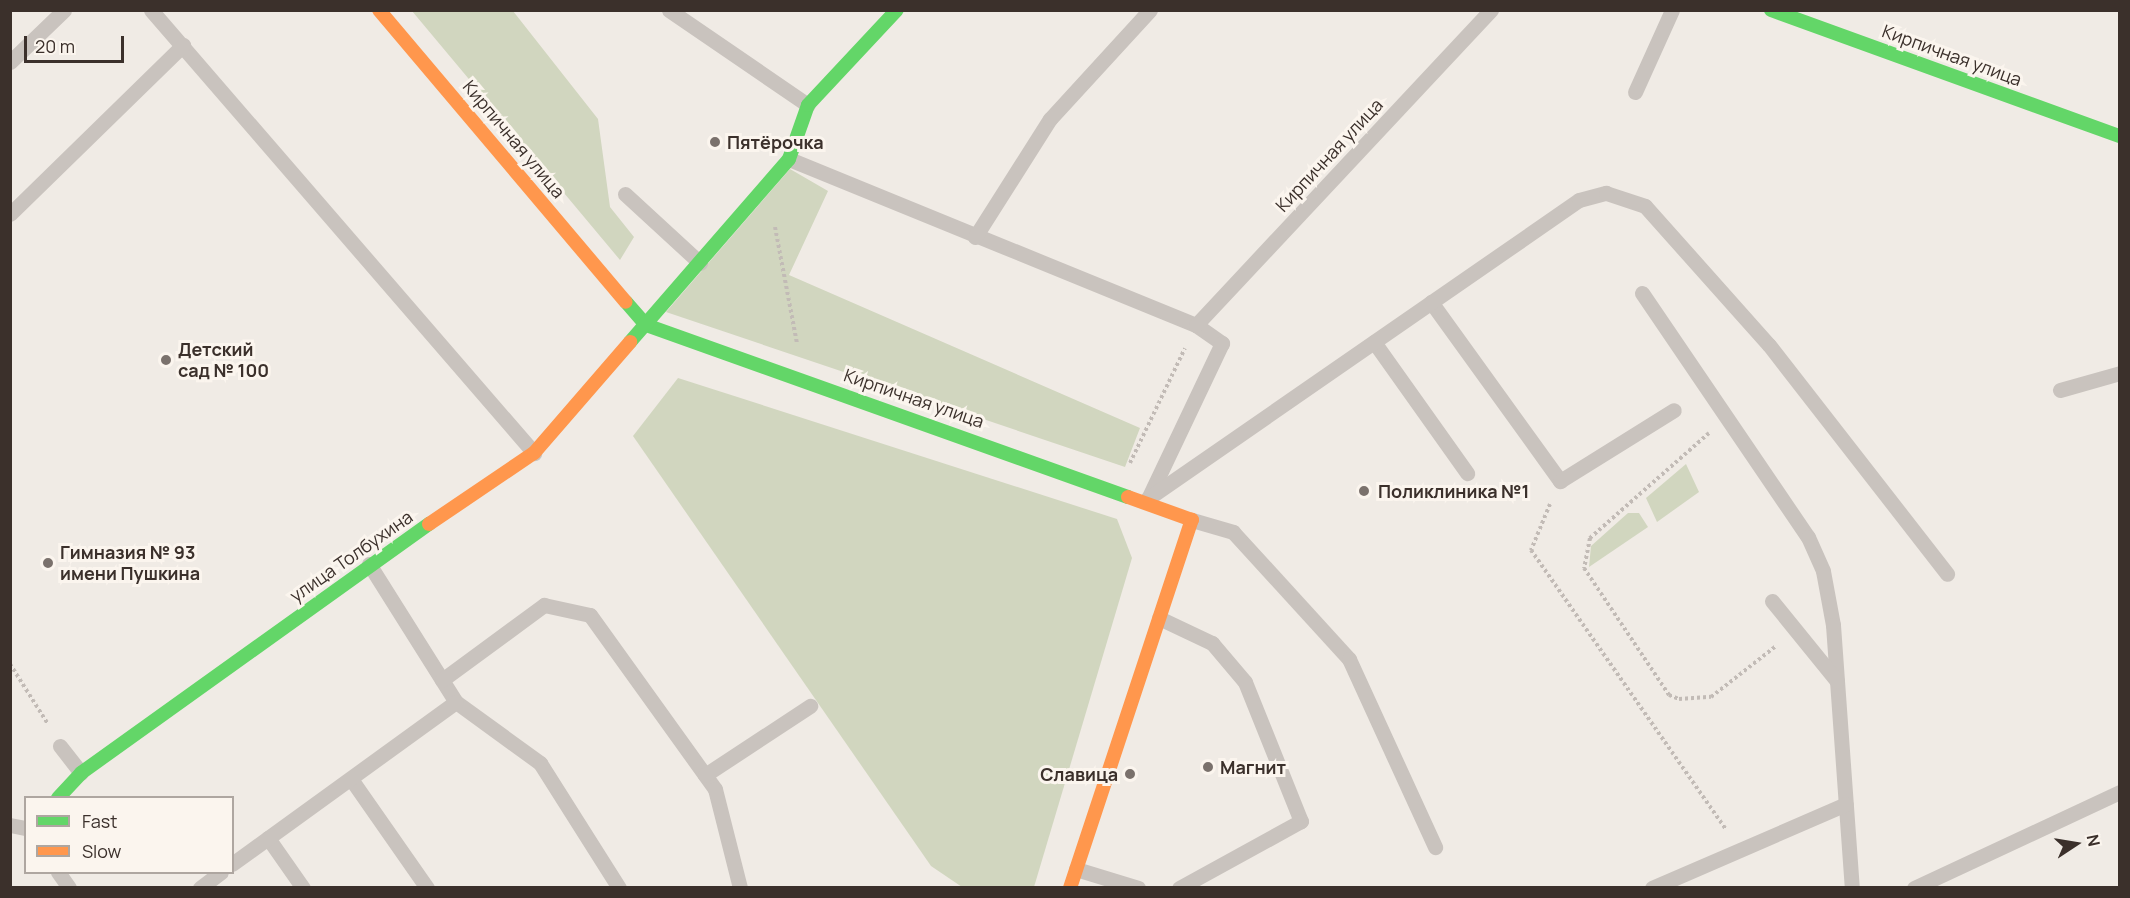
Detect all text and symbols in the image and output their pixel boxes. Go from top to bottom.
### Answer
street label: Кирпичная улица [1879,20,2025,90]
scale bar [27,24,128,62]
text: 20 m [35,34,75,58]
street label: Кирпичная улица [459,76,569,202]
street label: Кирпичная улица [1271,94,1387,216]
place label: Пятёрочка [727,131,824,153]
marker: Пятёрочка [708,135,722,149]
place label: Детский сад № 100 [178,339,269,382]
marker: Детский сад № 100 [159,353,173,367]
street label: Кирпичная улица [841,364,987,432]
place label: Поликлиника №1 [1378,480,1529,502]
marker: Поликлиника №1 [1355,482,1373,500]
street label: улица Толбухина [286,506,416,606]
place label: Гимназия № 93 имени Пушкина [60,542,200,584]
marker: Гимназия № 93 имени Пушкина [41,556,55,570]
place label: Магнит [1220,756,1286,778]
marker: Магнит [1201,760,1215,774]
place label: Славица [1040,763,1118,785]
marker: Славица [1123,767,1137,781]
legend [24,796,234,874]
text: Fast [82,809,117,833]
north arrow [2046,814,2106,874]
text: N [2082,832,2106,848]
text: Slow [82,839,121,863]

